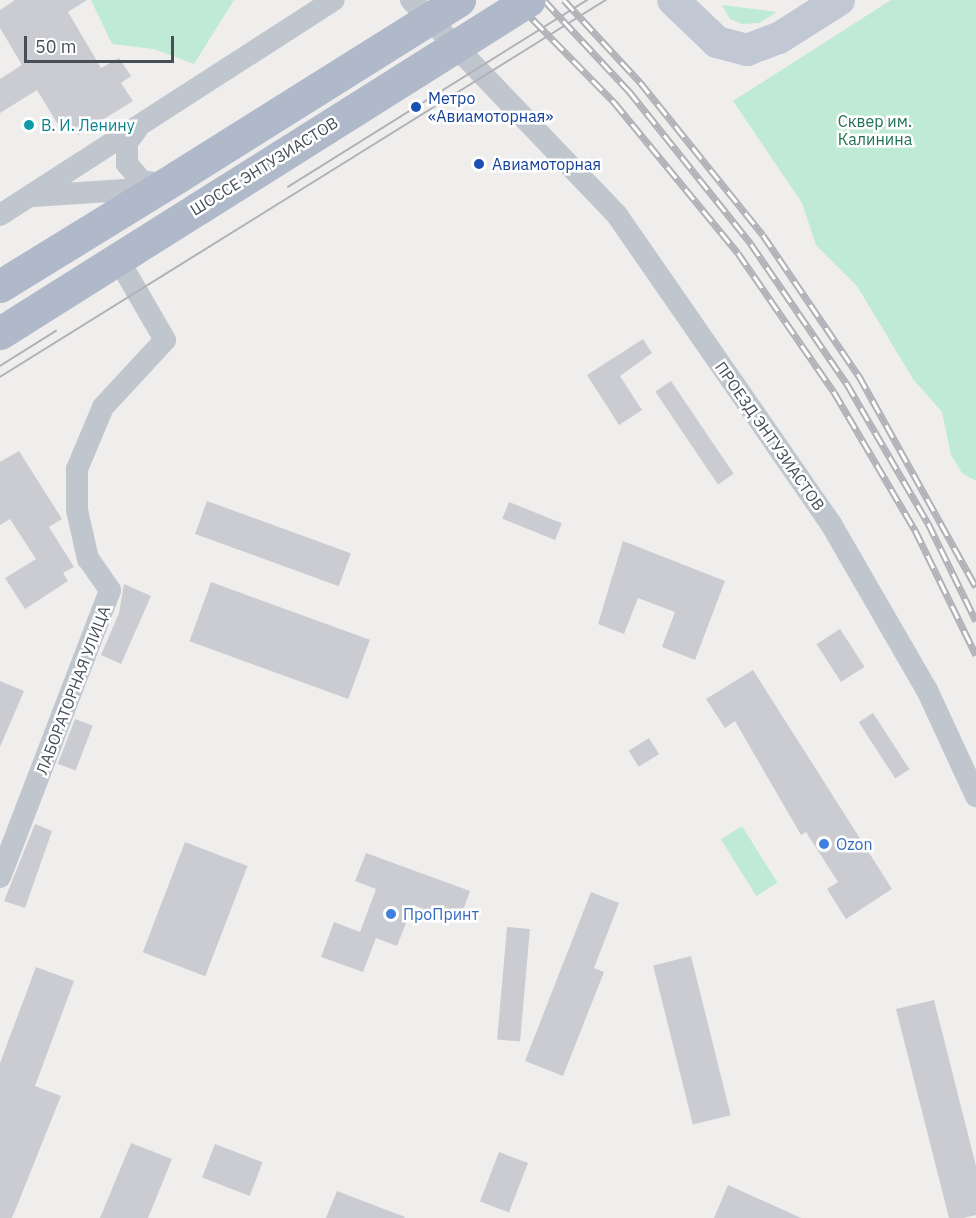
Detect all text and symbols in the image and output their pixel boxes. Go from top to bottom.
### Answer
scale bar [27,24,177,62]
text: 50 m [35,35,77,58]
place label: Метро «Авиамоторная» [428,88,554,126]
marker: Метро «Авиамоторная» [409,100,423,114]
park label: Сквер им. Калинина [838,111,912,149]
street label: ШОССЕ ЭНТУЗИАСТОВ [187,113,341,219]
place label: В. И. Ленину [41,115,135,135]
marker: В. И. Ленину [22,118,36,132]
place label: Авиамоторная [492,154,601,174]
marker: Авиамоторная [470,155,488,173]
street label: ПРОЕЗД ЭНТУЗИАСТОВ [711,358,829,514]
street label: ЛАБОРАТОРНАЯ УЛИЦА [32,603,114,777]
place label: Ozon [836,834,873,854]
marker: Ozon [817,837,831,851]
place label: ПроПринт [403,904,479,924]
marker: ПроПринт [384,907,398,921]

